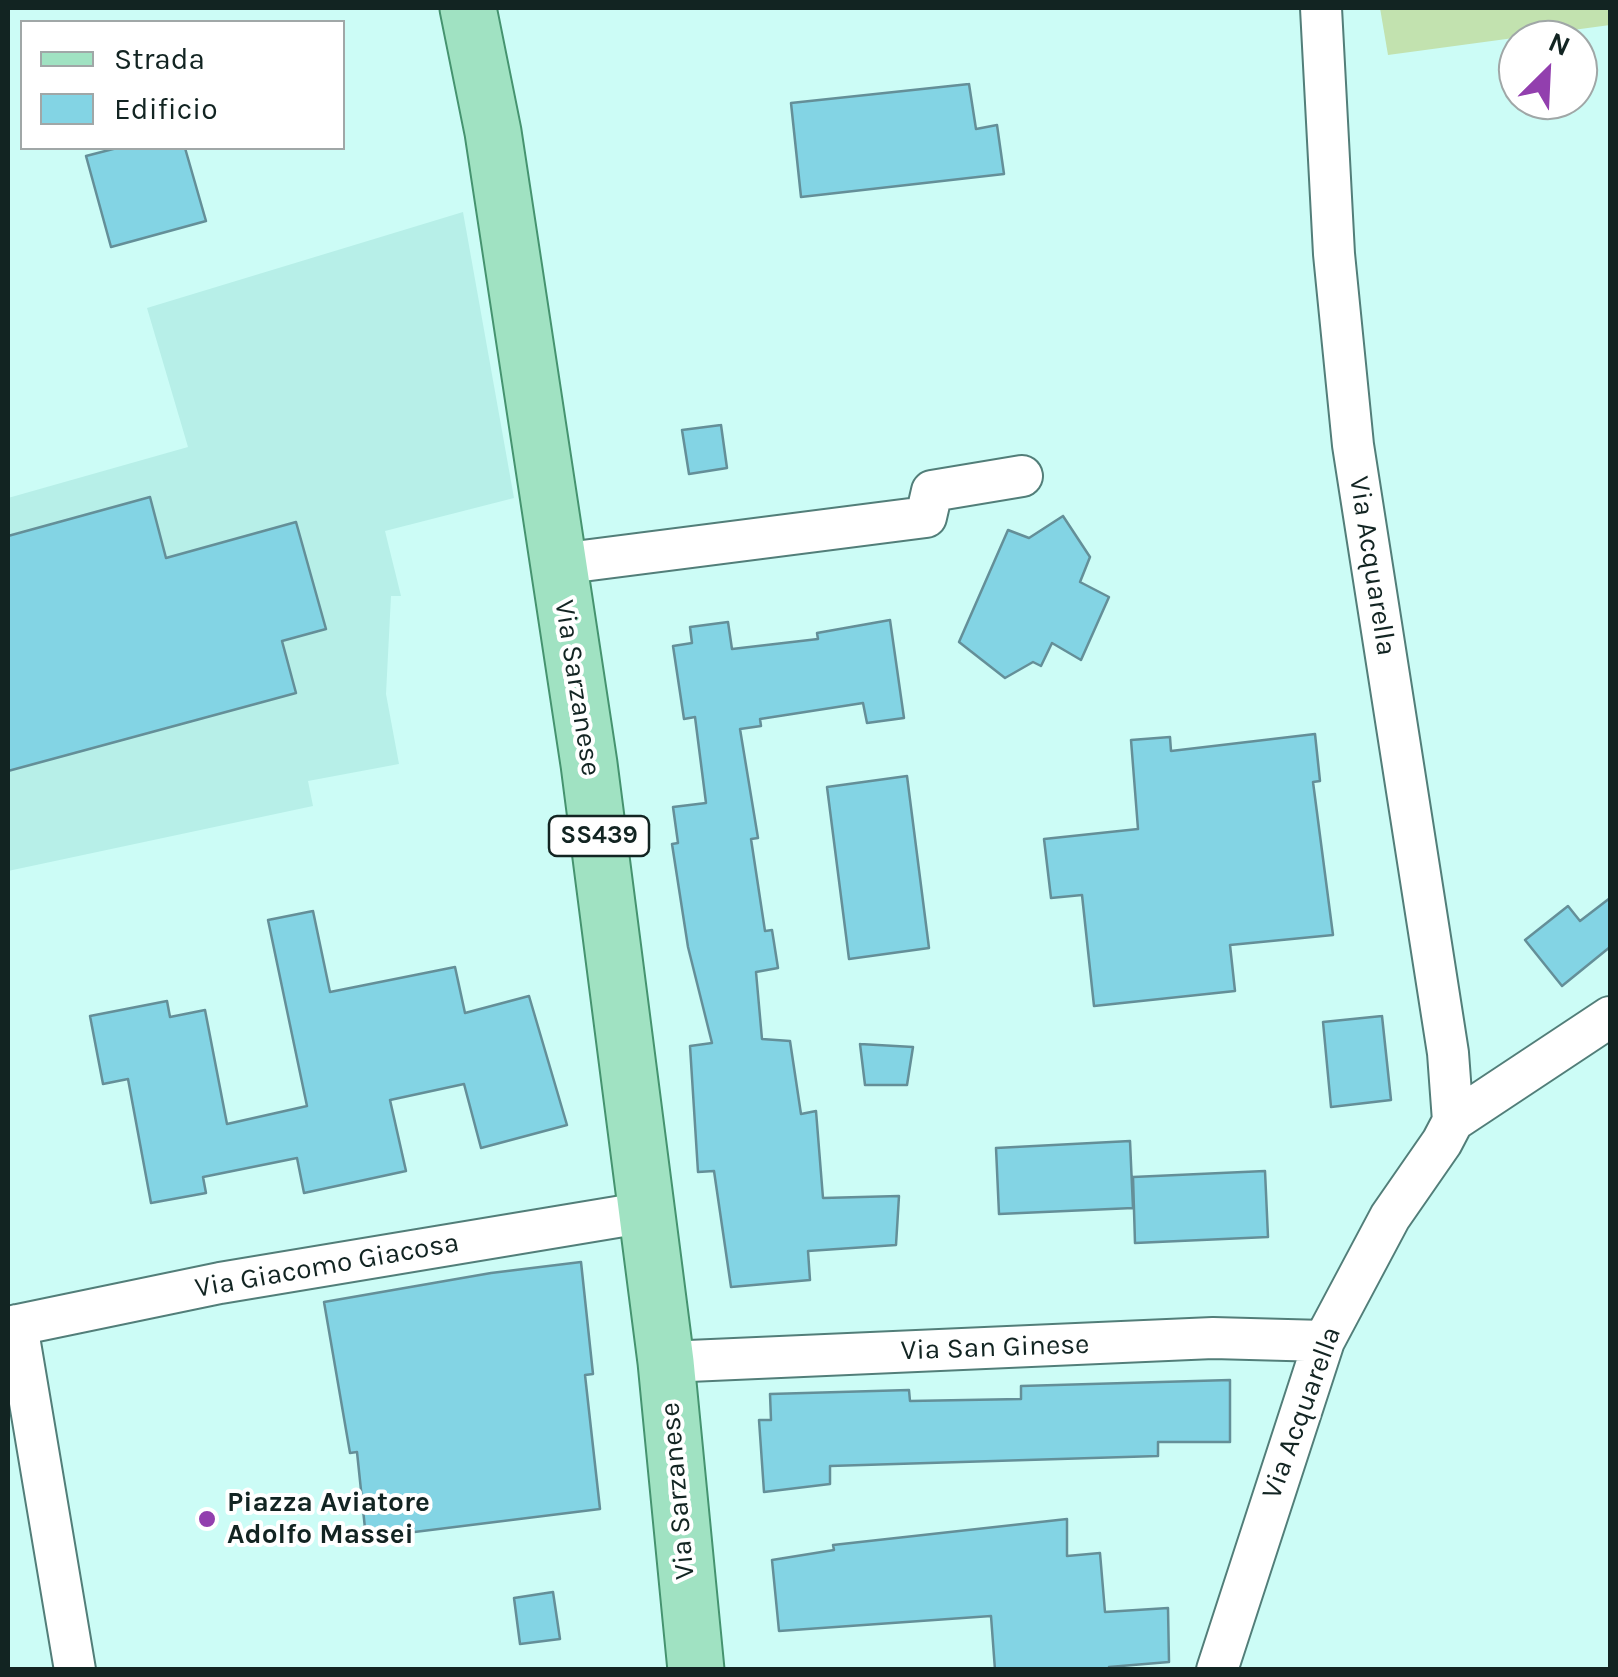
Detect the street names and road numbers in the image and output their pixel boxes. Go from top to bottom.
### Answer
street label: Via Acquarella [1341,474,1403,658]
street label: Via Sarzanese [547,598,607,778]
road number: SS439 [549,816,649,856]
street label: Via Giacomo Giacosa [192,1226,462,1306]
street label: Via Acquarella [1255,1322,1349,1504]
street label: Via San Ginese [900,1328,1090,1368]
street label: Via Sarzanese [654,1401,702,1581]

